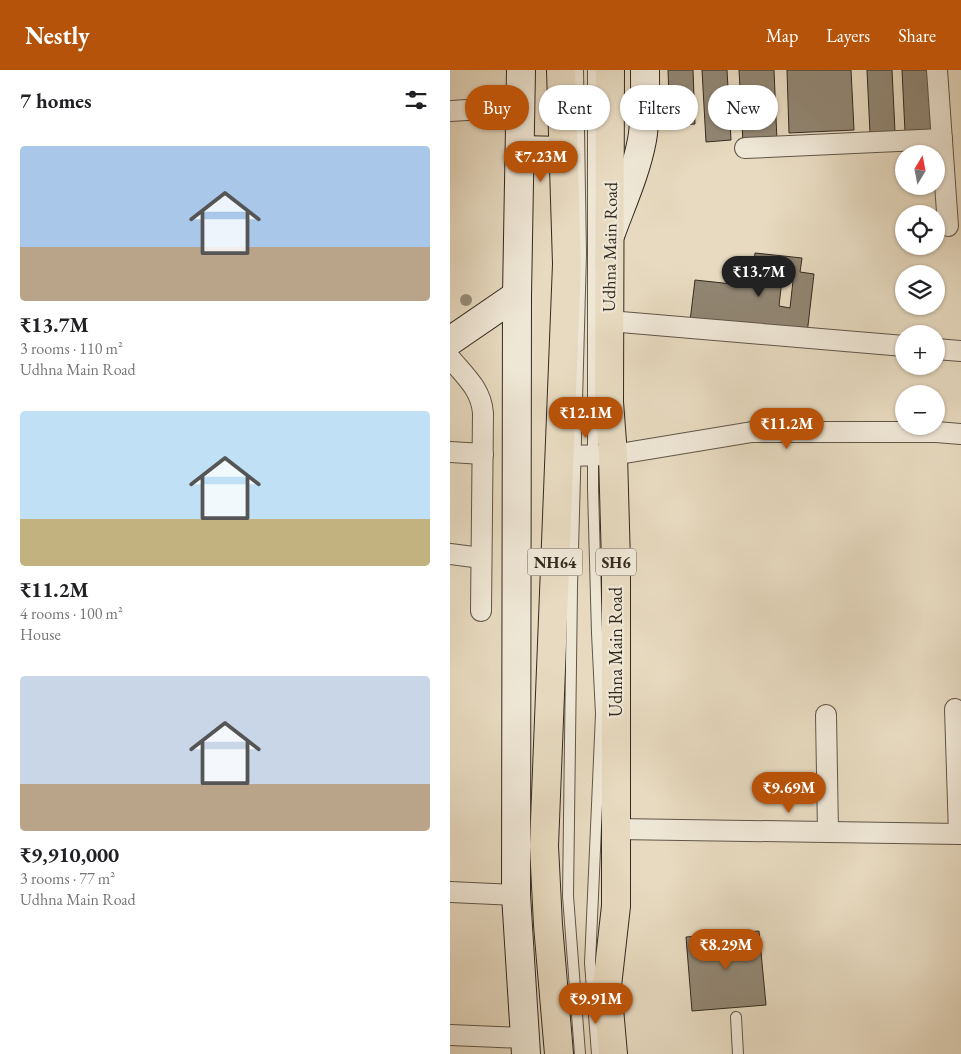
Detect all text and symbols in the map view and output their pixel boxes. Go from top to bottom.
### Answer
text: Nestly [25,20,90,51]
text: Map [766,24,798,47]
text: Layers [826,24,870,47]
text: Share [898,24,936,47]
chip: Buy [465,85,529,130]
chip: Rent [539,85,610,130]
chip: Filters [620,85,698,130]
chip: New [708,85,778,130]
icon: filters [402,86,430,114]
text: 7 homes [20,87,92,114]
pin: ₹7.23M [500,140,582,183]
north arrow [895,145,945,195]
map controls [895,145,945,435]
text: ₹7.23M [515,146,567,167]
icon: home [180,178,270,268]
street label: Udhna Main Road [597,181,622,312]
button: locate [895,205,945,255]
pin: ₹13.7M [718,256,800,298]
text: ₹13.7M [733,261,785,282]
button: layers [895,265,945,315]
text: ₹13.7M [20,311,89,338]
button: + [895,325,945,375]
text: 3 rooms · 110 m² [20,338,123,359]
text: Udhna Main Road [20,359,136,380]
button: − [895,385,945,435]
pin: ₹12.1M [545,396,627,439]
text: ₹12.1M [560,402,612,423]
pin: ₹11.2M [746,408,828,450]
text: ₹11.2M [761,413,813,434]
icon: home [180,443,270,533]
road number: NH64 [528,548,582,576]
road number: SH6 [596,548,636,576]
text: ₹11.2M [20,576,89,603]
street label: Udhna Main Road [604,586,627,717]
text: 4 rooms · 100 m² [20,603,123,624]
text: House [20,624,61,645]
icon: home [180,708,270,798]
pin: ₹9.69M [748,772,830,814]
text: ₹9.69M [763,777,815,798]
text: ₹9,910,000 [20,841,119,868]
text: 3 rooms · 77 m² [20,868,115,889]
text: Udhna Main Road [20,889,136,910]
pin: ₹8.29M [685,928,767,971]
text: ₹8.29M [700,934,752,955]
pin: ₹9.91M [555,982,637,1025]
text: ₹9.91M [570,988,622,1009]

